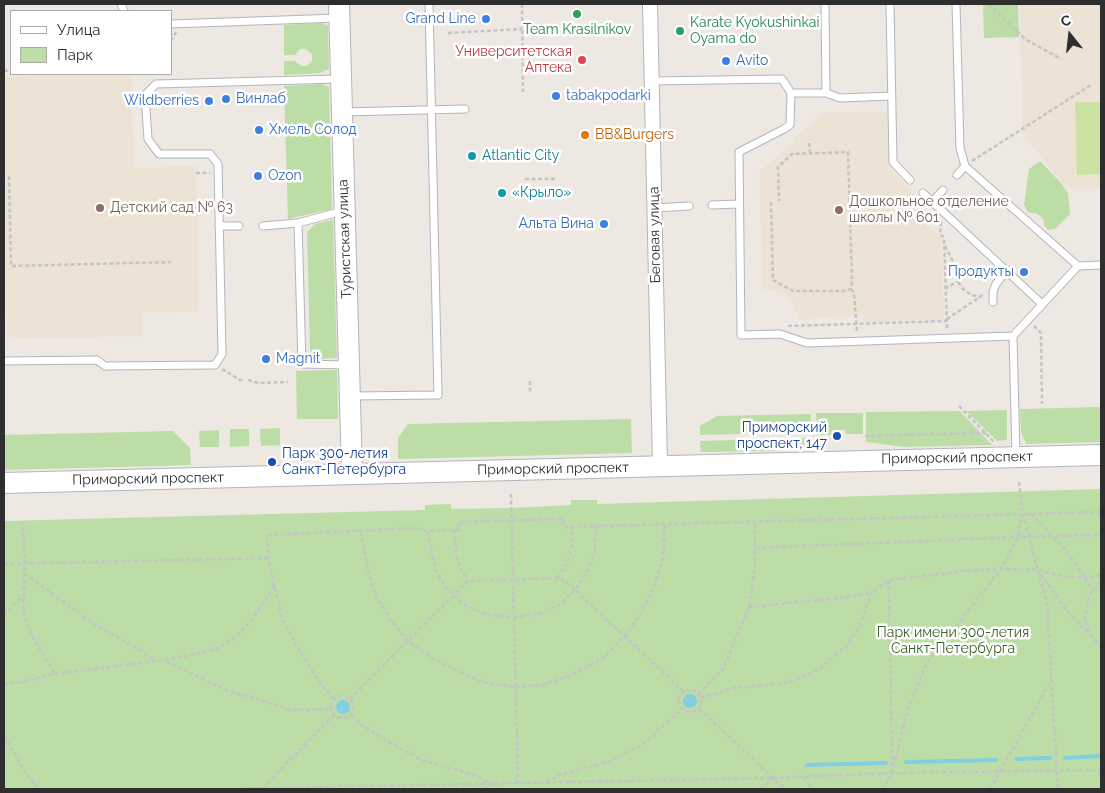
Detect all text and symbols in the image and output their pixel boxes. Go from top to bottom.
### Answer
marker: Team Krasilnikov [571,8,583,20]
legend [10,10,172,75]
north arrow [1045,10,1095,60]
place label: Grand Line [405,11,476,27]
text: С [1059,12,1073,30]
marker: Grand Line [480,13,492,25]
place label: Karate Kyokushinkai Oyama do [690,15,820,48]
text: Улица [57,21,101,39]
place label: Team Krasilnikov [523,22,631,38]
marker: Karate Kyokushinkai Oyama do [674,25,686,37]
place label: Университетская Аптека [455,44,572,76]
text: Парк [57,46,93,64]
place label: Avito [736,53,768,69]
marker: Университетская Аптека [576,54,588,66]
marker: Avito [720,55,732,67]
place label: tabakpodarki [566,88,651,104]
marker: tabakpodarki [550,90,562,102]
place label: Винлаб [236,91,286,107]
place label: Wildberries [124,93,199,109]
marker: Винлаб [220,93,232,105]
marker: Wildberries [203,95,215,107]
place label: Хмель Солод [269,122,357,138]
marker: Хмель Солод [253,124,265,136]
place label: BB&Burgers [595,127,674,143]
marker: BB&Burgers [579,129,591,141]
place label: Atlantic City [482,148,559,164]
marker: Atlantic City [466,150,478,162]
place label: Ozon [268,168,302,184]
marker: Ozon [252,170,264,182]
street label: Туристская улица [335,179,355,299]
place label: «Крыло» [512,185,571,201]
street label: Беговая улица [646,186,664,284]
marker: «Крыло» [496,187,508,199]
place label: Дошкольное отделение школы № 601 [849,194,1009,226]
place label: Детский сад № 63 [110,200,233,216]
marker: Детский сад № 63 [94,202,106,214]
marker: Дошкольное отделение школы № 601 [833,204,845,216]
place label: Альта Вина [518,216,594,232]
marker: Альта Вина [598,218,610,230]
place label: Продукты [948,264,1014,280]
marker: Продукты [1018,266,1030,278]
place label: Magnit [276,351,320,367]
marker: Magnit [260,353,272,365]
place label: Приморский проспект, 147 [737,420,827,452]
marker: Приморский проспект, 147 [831,430,843,442]
place label: Парк 300-летия Санкт-Петербурга [282,446,406,478]
street label: Приморский проспект [881,448,1033,468]
marker: Парк 300-летия Санкт-Петербурга [266,456,278,468]
street label: Приморский проспект [477,459,629,479]
street label: Приморский проспект [72,469,224,489]
park label: Парк имени 300-летия Санкт-Петербурга [877,625,1029,658]

